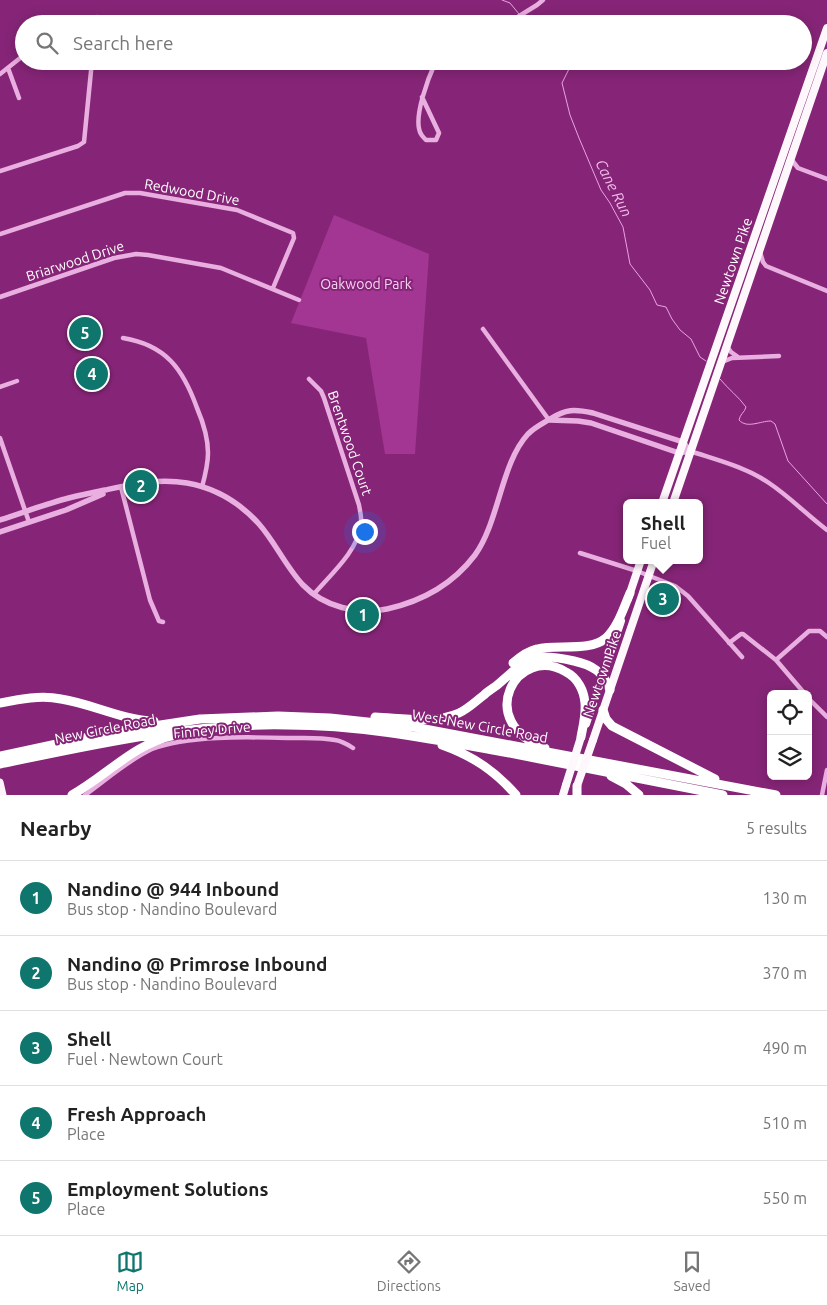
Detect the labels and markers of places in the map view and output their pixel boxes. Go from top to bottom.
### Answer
pin: 5 [69,314,101,352]
pin: 4 [76,355,108,393]
pin: 2 [125,467,157,505]
pin: 3 [647,580,679,618]
pin: 1 [347,596,379,634]

